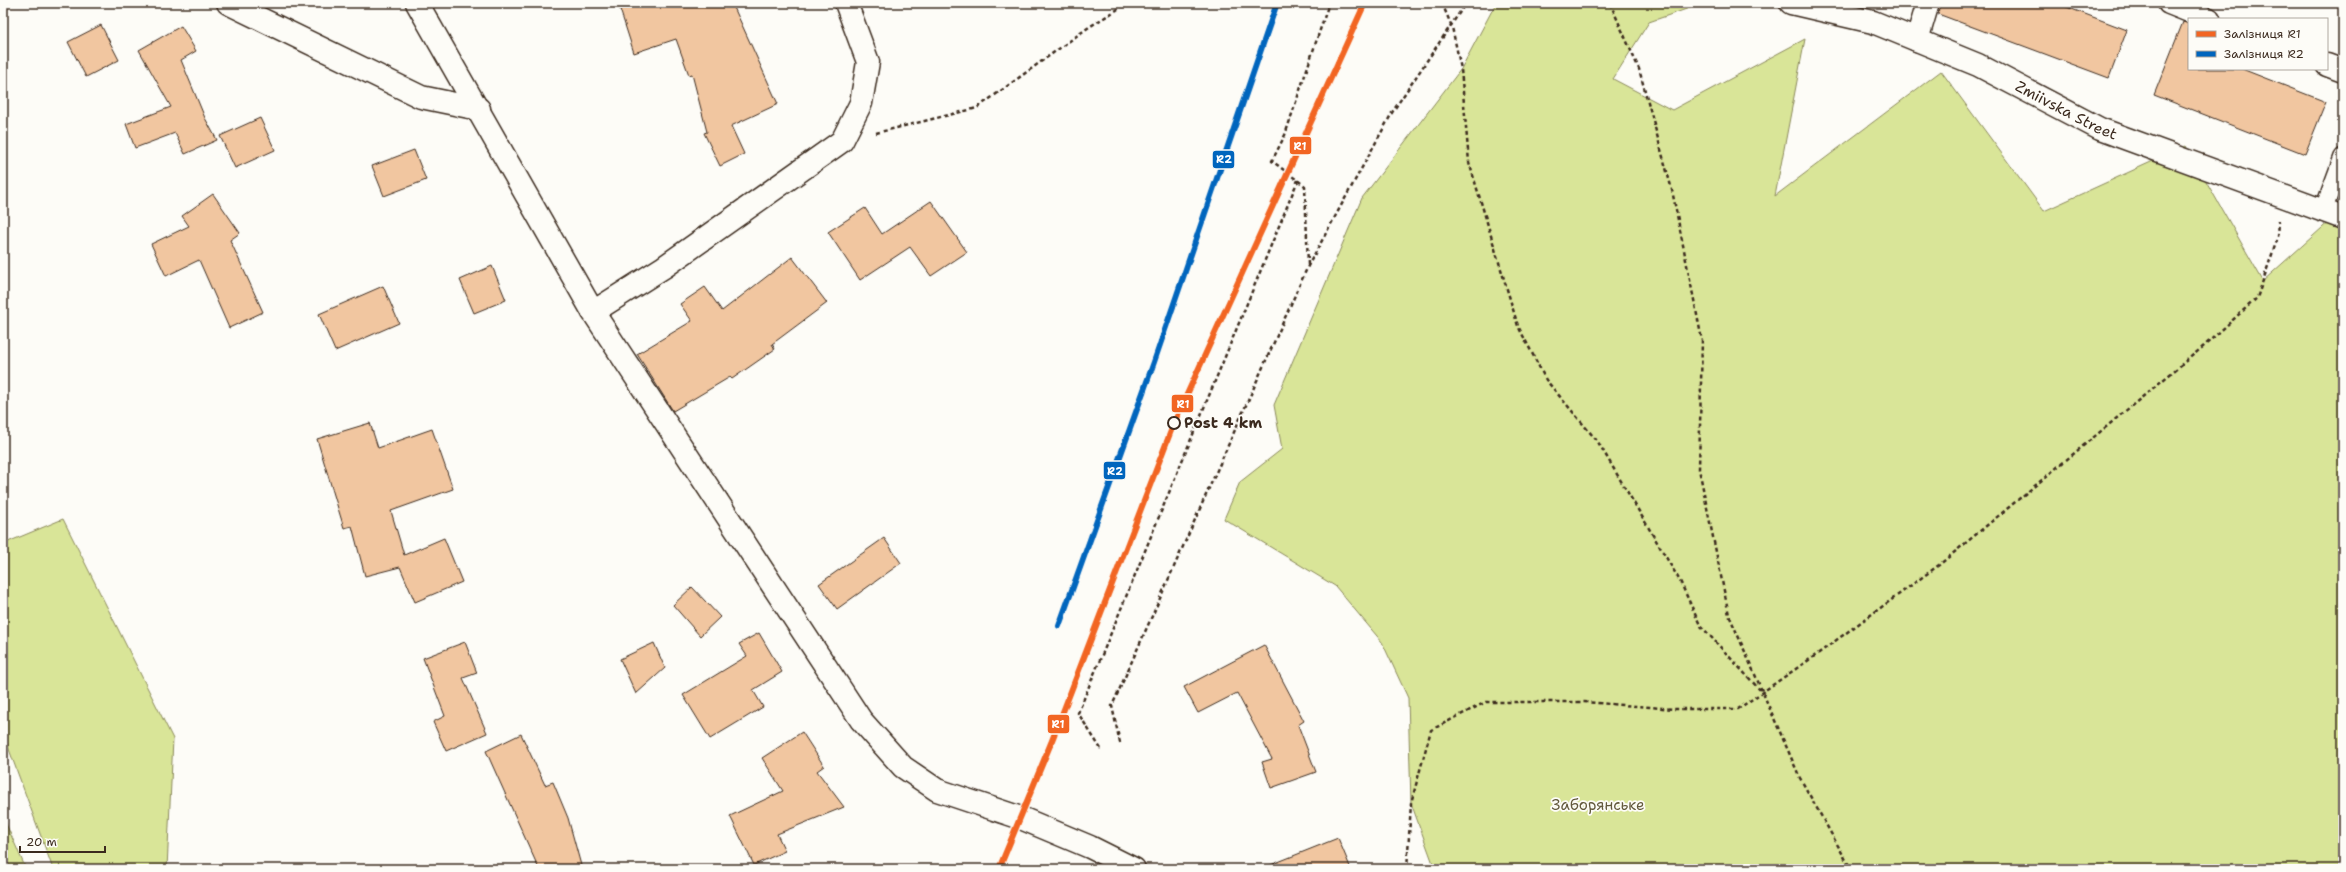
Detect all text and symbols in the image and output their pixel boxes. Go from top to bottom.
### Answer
legend [2188,18,2328,70]
text: Залізниця R1 [2224,26,2301,42]
text: Залізниця R2 [2224,46,2304,62]
street label: Zmiivska Street [2012,76,2120,144]
line badge: R1 [1289,136,1312,155]
text: R1 [1294,139,1306,154]
line badge: R2 [1212,150,1235,169]
text: R2 [1216,152,1232,167]
line badge: R1 [1171,394,1194,413]
text: R1 [1177,397,1189,412]
place label: Post 4 km [1184,413,1262,433]
marker: Post 4 km [1167,416,1181,430]
line badge: R2 [1103,461,1126,480]
text: R2 [1107,464,1123,479]
line badge: R1 [1047,714,1070,734]
text: R1 [1052,717,1064,732]
park label: Заборянське [1552,795,1644,815]
scale bar [20,828,105,854]
text: 20 m [26,834,57,850]

